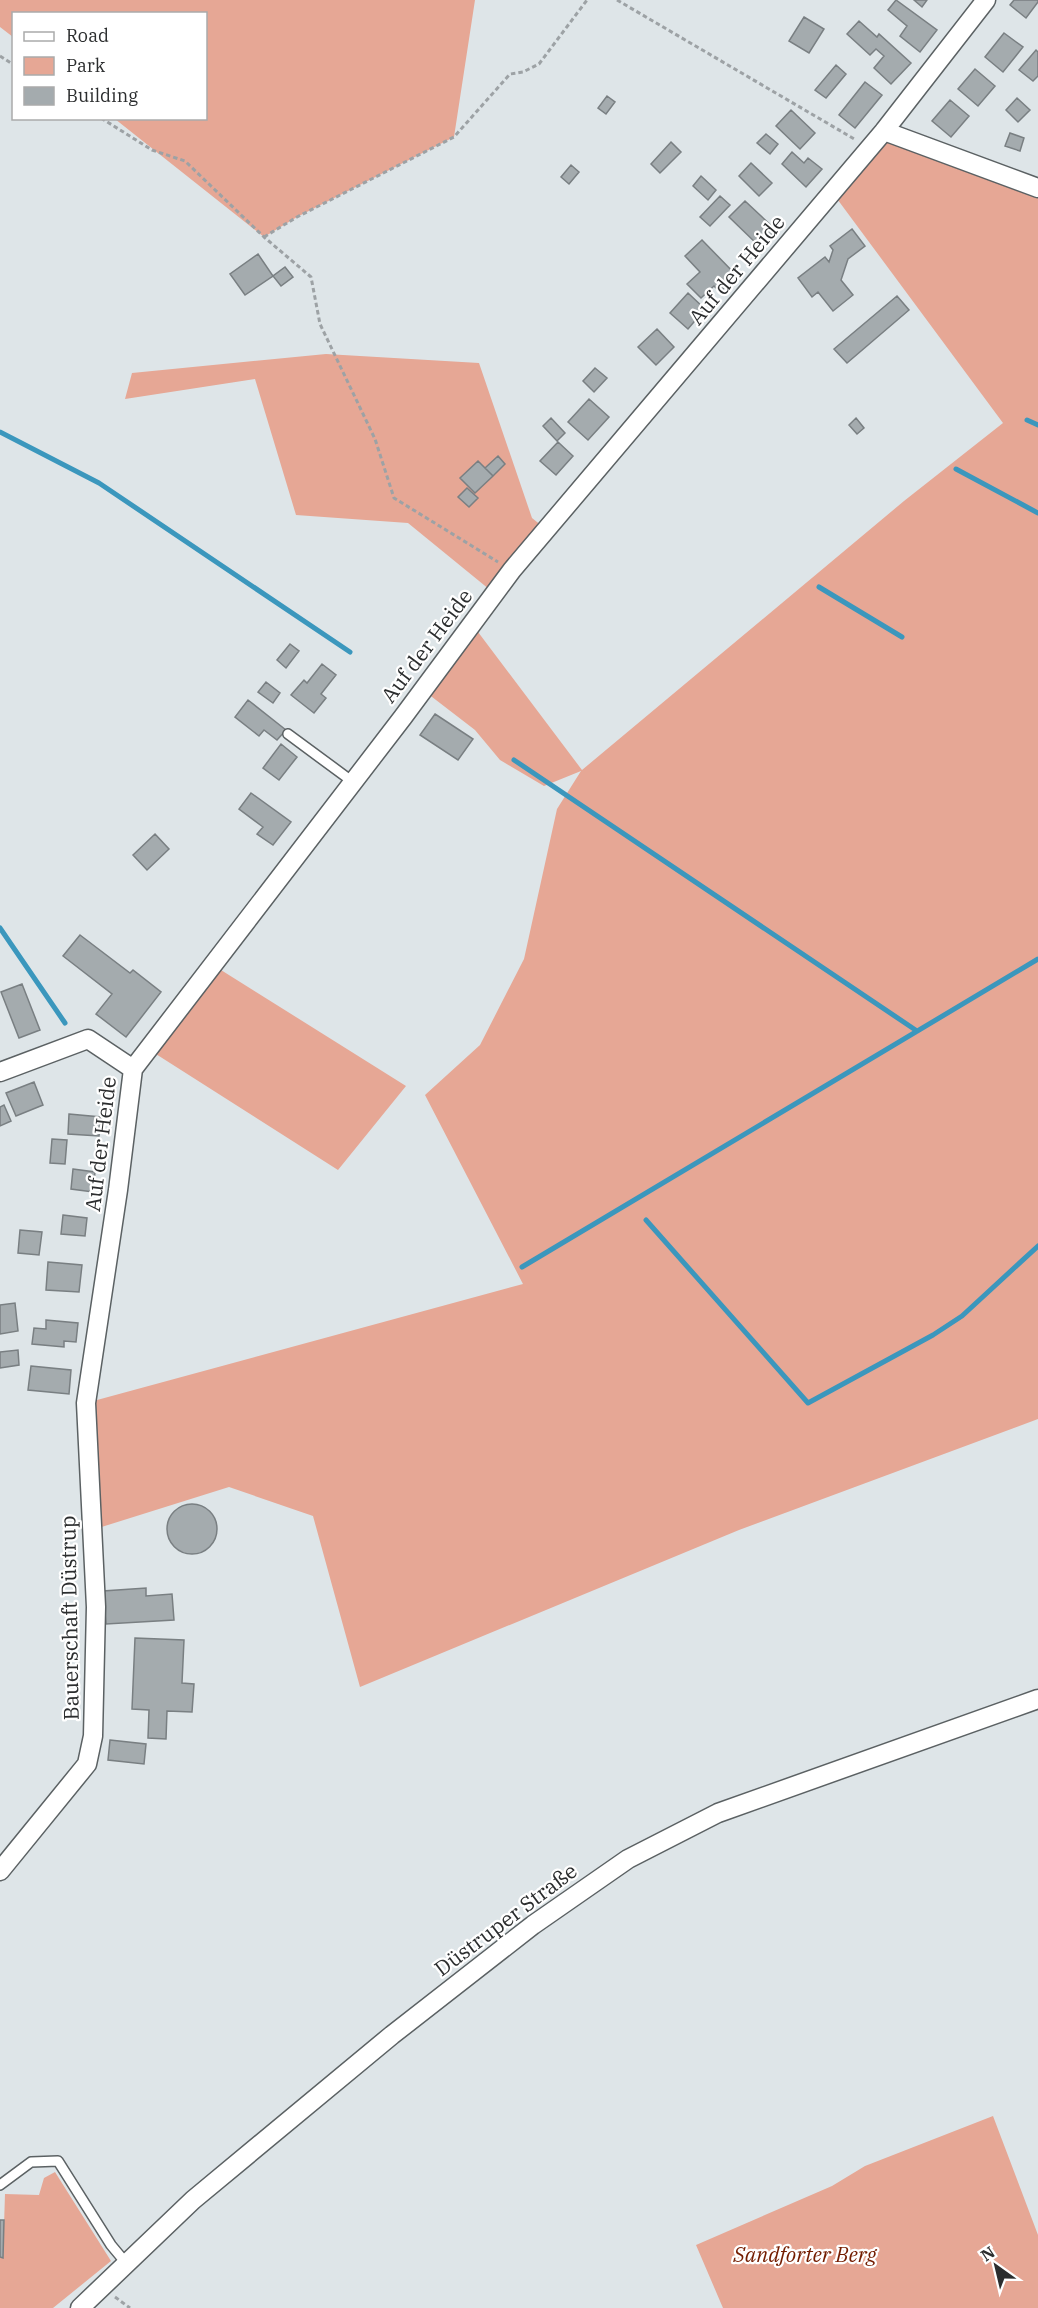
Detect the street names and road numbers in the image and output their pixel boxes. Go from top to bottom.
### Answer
street label: Auf der Heide [682,208,791,330]
street label: Auf der Heide [374,583,478,708]
street label: Auf der Heide [78,1075,122,1213]
street label: Bauerschaft Düstrup [53,1515,85,1721]
street label: Düstruper Straße [428,1856,582,1982]

